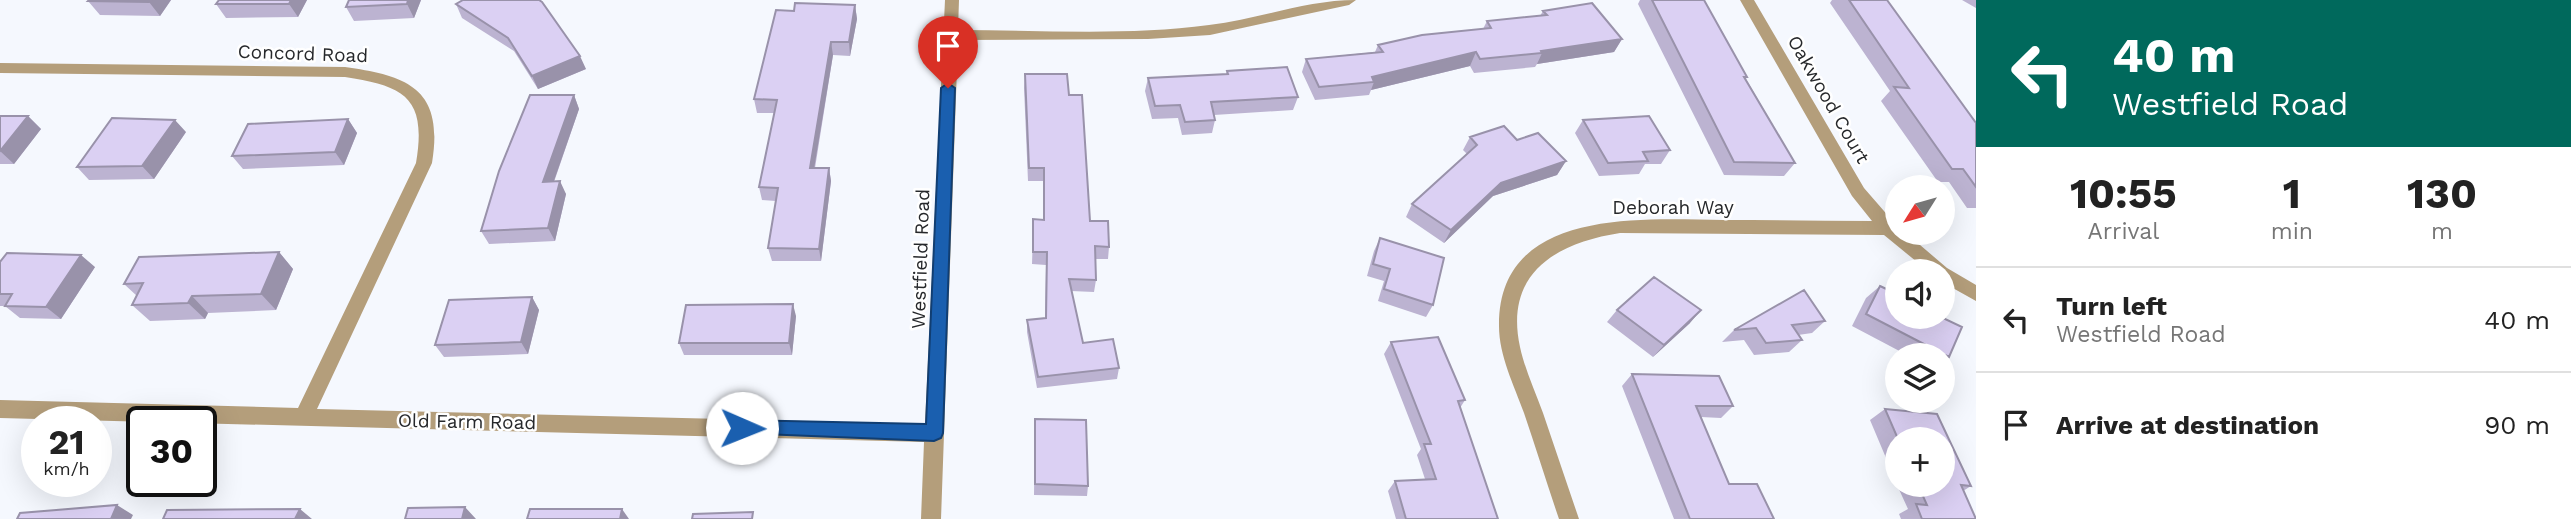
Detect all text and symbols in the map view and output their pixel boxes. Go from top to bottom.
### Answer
pin [918,16,978,88]
text: 40 m [2112,26,2235,84]
icon: arrive [929,27,967,65]
icon: left [1997,28,2088,119]
street label: Oakwood Court [1783,31,1874,167]
street label: Concord Road [237,40,369,67]
text: Westfield Road [2112,85,2348,123]
text: 10:55 [2070,169,2177,218]
text: 1 [2283,169,2301,218]
text: 130 [2407,169,2477,218]
north arrow [1885,175,1955,245]
map controls [1885,175,1955,497]
street label: Westfield Road [907,189,934,330]
street label: Deborah Way [1612,196,1734,219]
text: Arrival [2087,218,2159,245]
text: min [2271,218,2313,245]
text: m [2431,218,2453,245]
button: sound [1885,259,1955,329]
text: Turn left [2056,291,2167,321]
icon: left [1997,301,2035,339]
text: 40 m [2484,305,2550,335]
text: Westfield Road [2056,321,2226,348]
button: layers [1885,343,1955,413]
position arrow [705,391,779,465]
speed limit sign: 30 [126,406,217,497]
icon: arrive [1997,406,2035,444]
street label: Old Farm Road [398,409,536,434]
text: Arrive at destination [2056,410,2319,440]
text: 90 m [2484,410,2550,440]
text: 21 [49,421,84,463]
button: + [1885,427,1955,497]
text: km/h [43,458,90,479]

